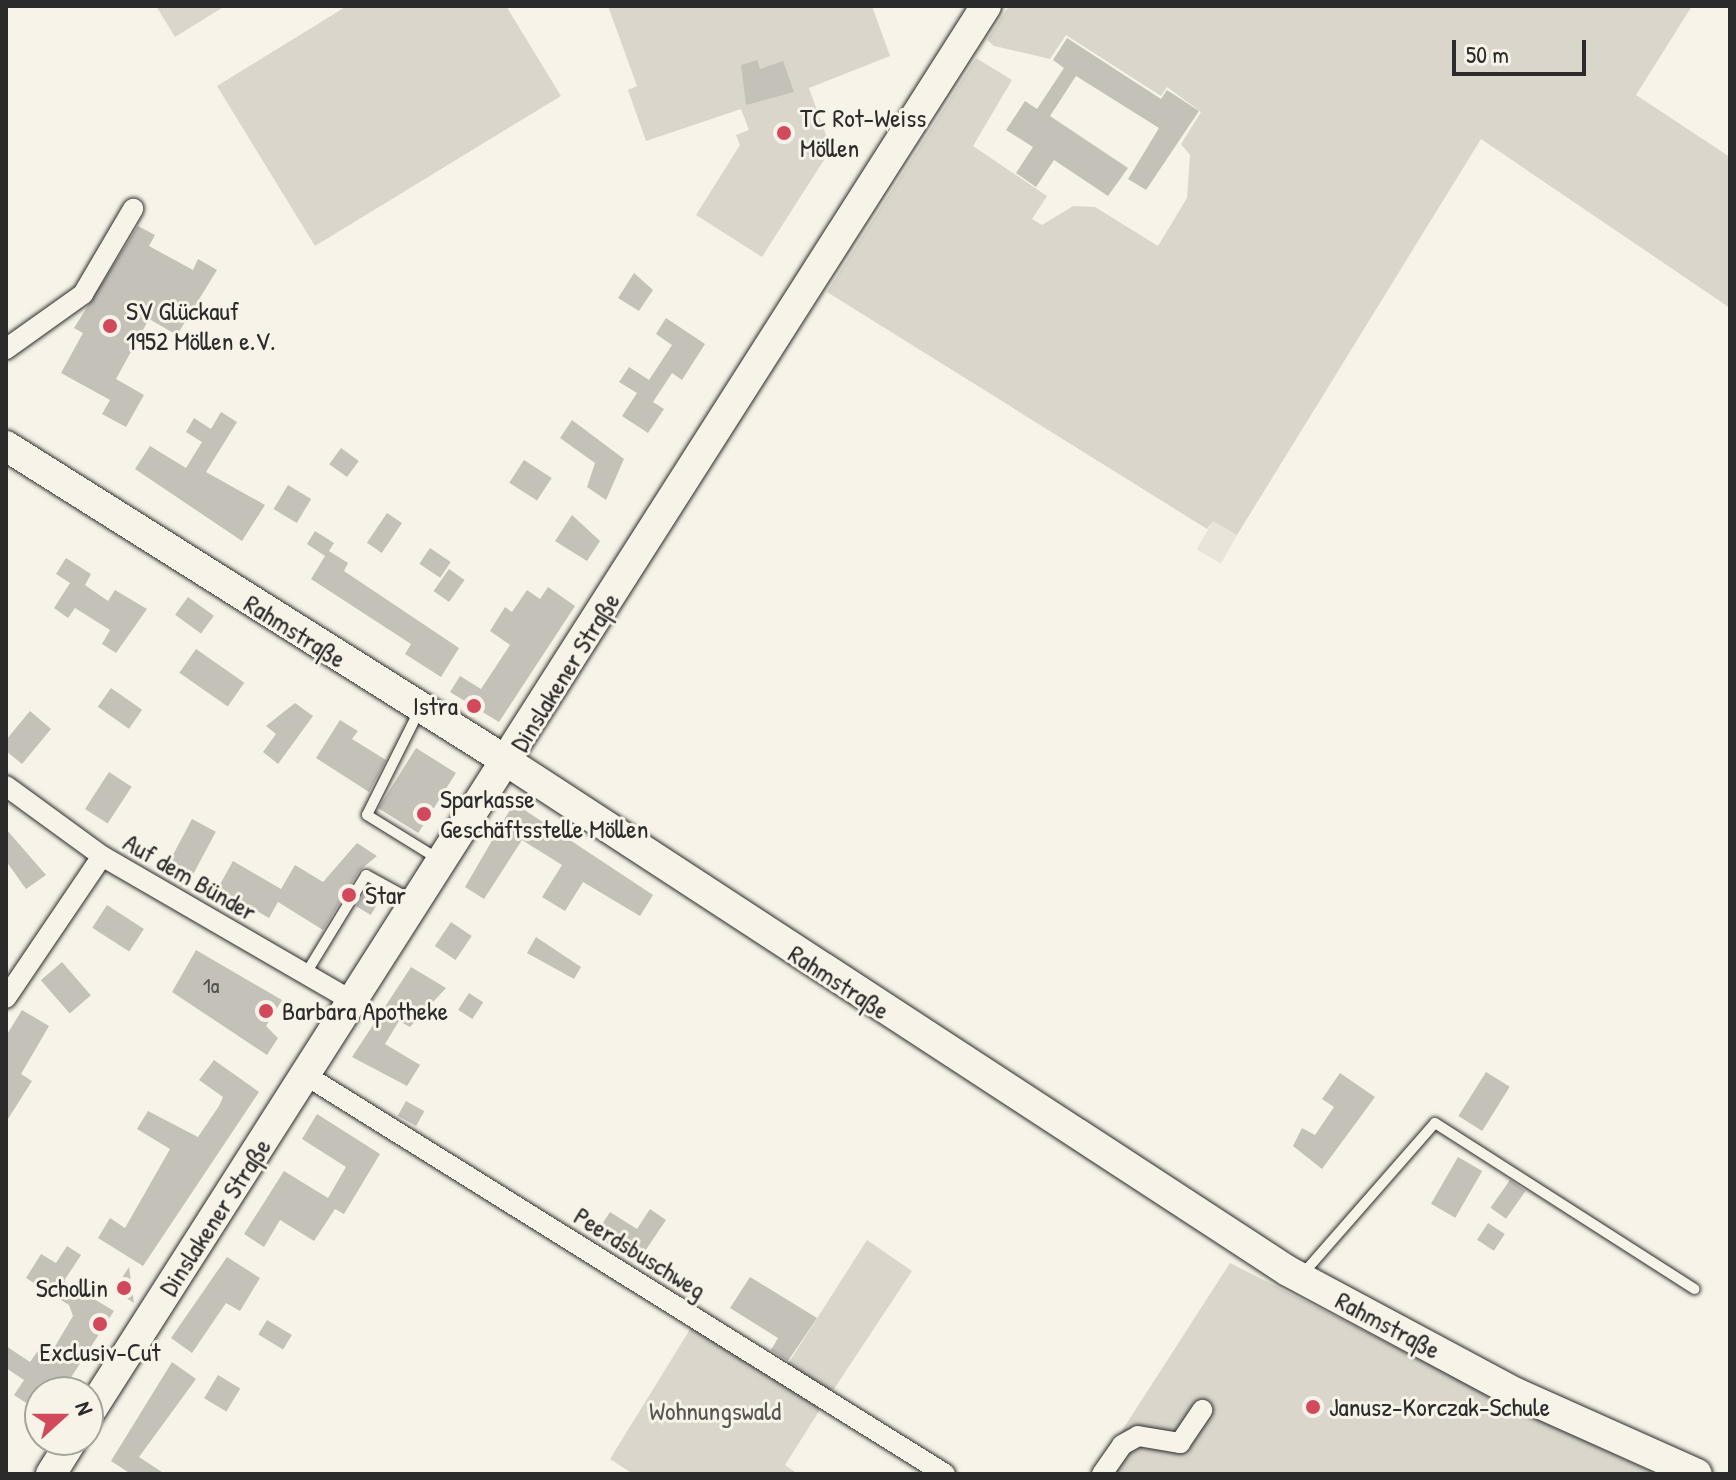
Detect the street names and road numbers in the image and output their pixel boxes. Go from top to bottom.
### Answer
street label: Dinslakener Straße [504,587,626,757]
street label: Rahmstraße [238,588,352,674]
street label: Auf dem Bünder [118,826,262,928]
street label: Rahmstraße [783,938,895,1026]
street label: Dinslakener Straße [153,1132,277,1302]
street label: Peerdsbuschweg [568,1200,712,1306]
street label: Rahmstraße [1330,1285,1446,1365]

